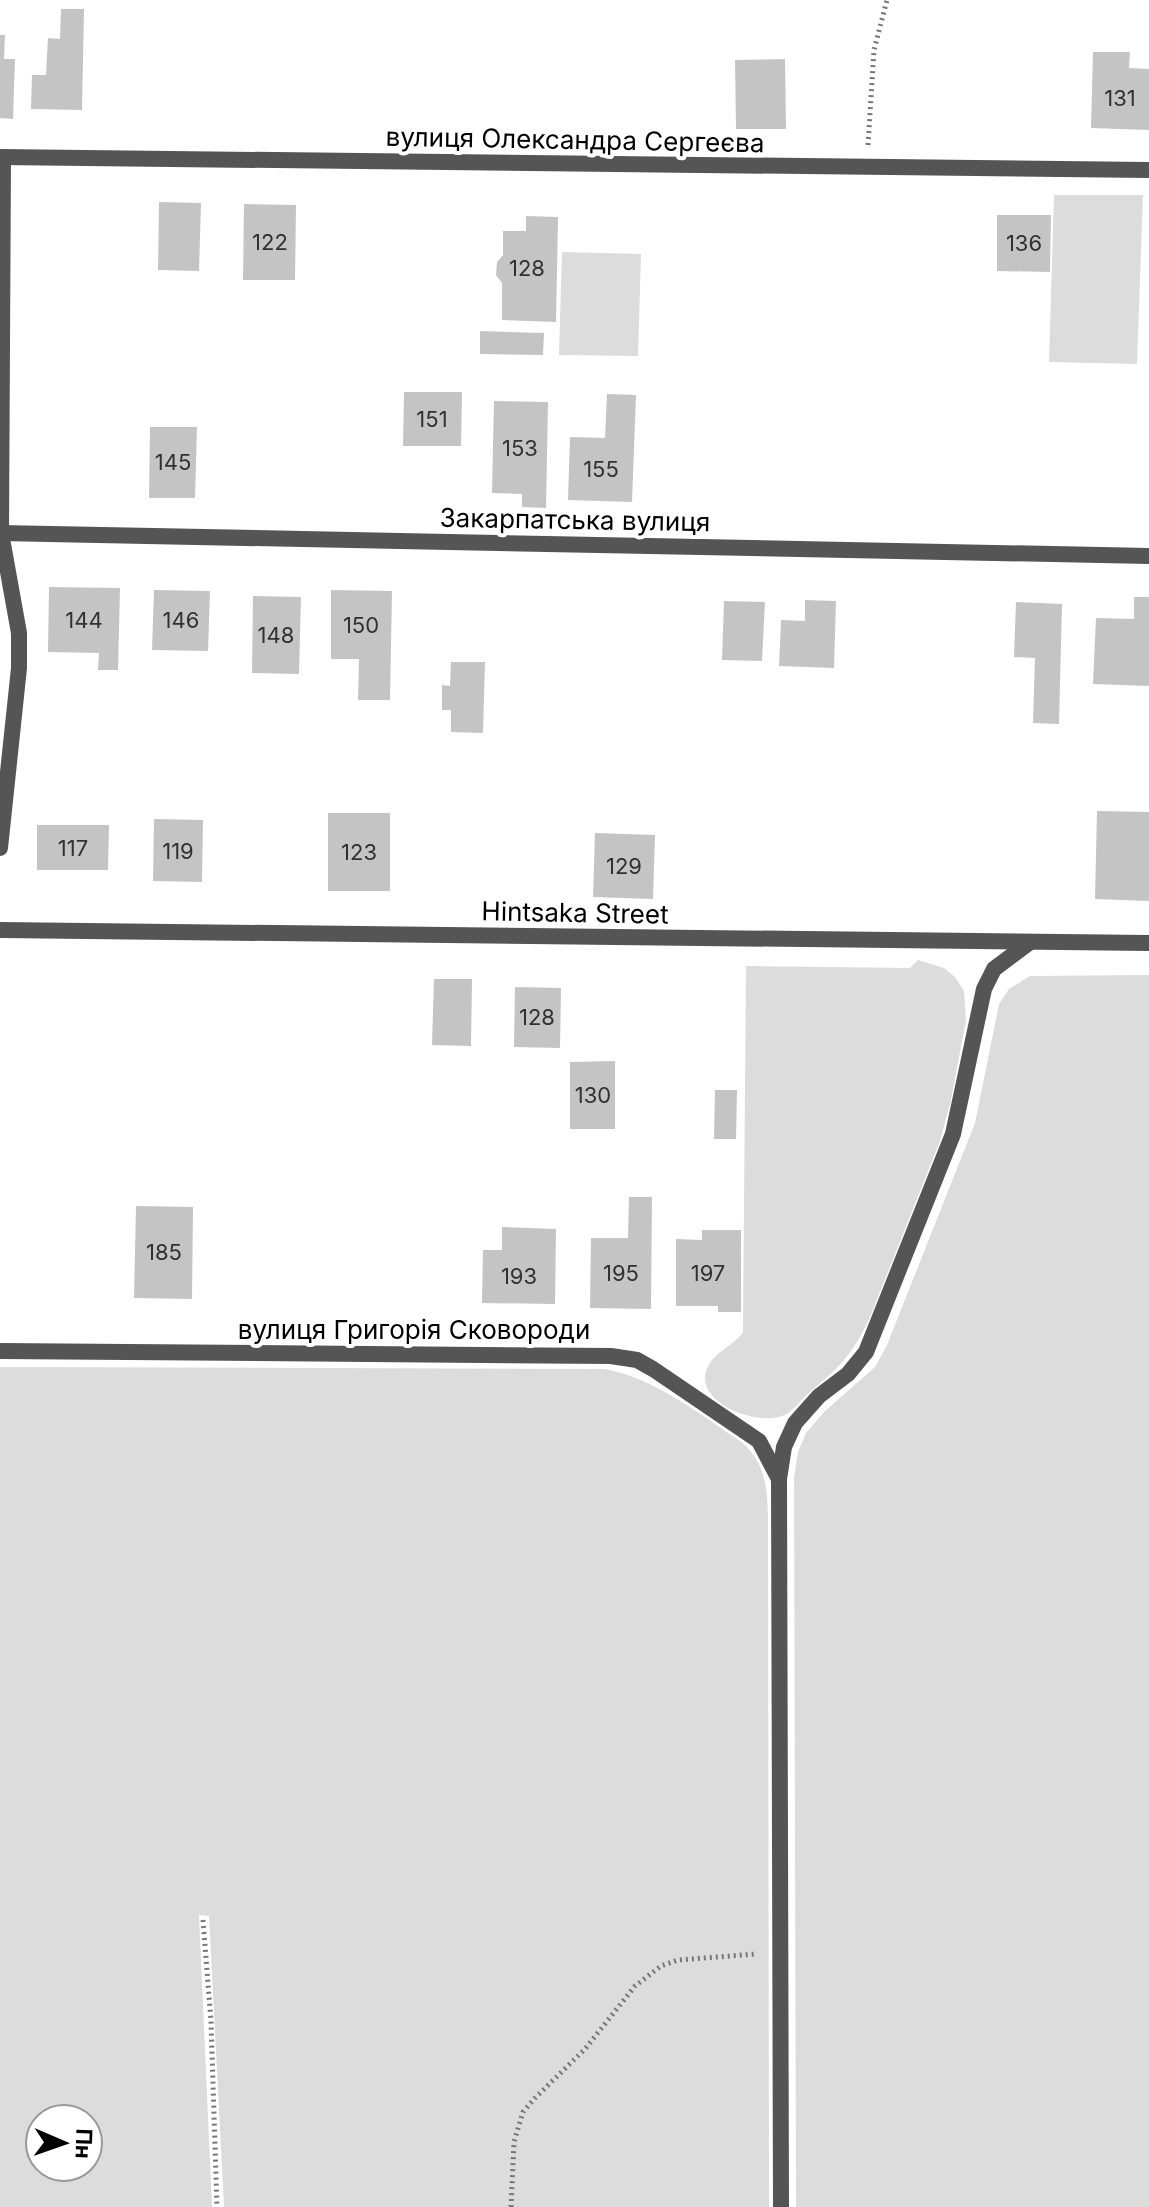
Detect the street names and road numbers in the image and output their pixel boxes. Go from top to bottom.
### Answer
street label: вулиця Олександра Сергеєва [385,121,765,158]
street label: Закарпатська вулиця [439,502,711,537]
street label: Hintsaka Street [481,895,669,930]
street label: вулиця Григорія Сковороди [238,1314,590,1345]

